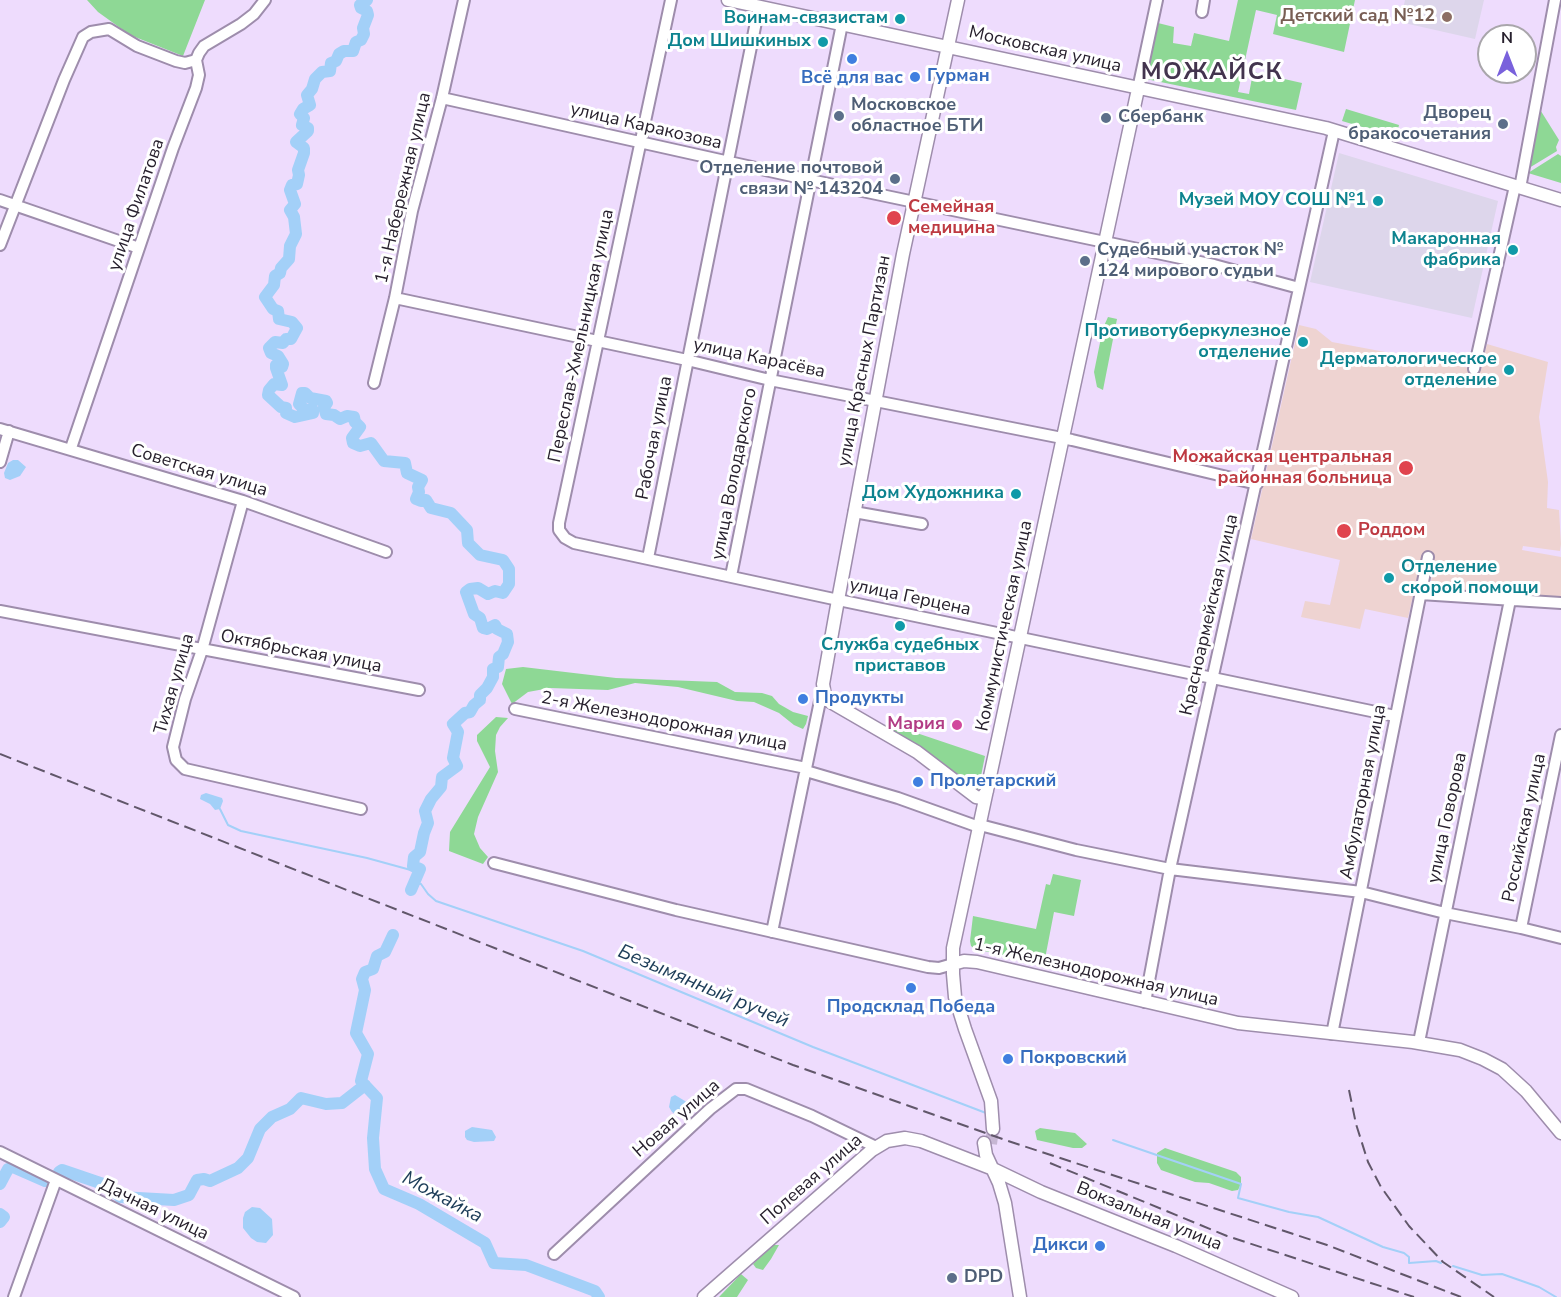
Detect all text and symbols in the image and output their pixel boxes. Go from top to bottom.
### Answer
place label: Детский сад №12 [1280,6,1435,28]
place label: Воинам-связистам [724,8,888,30]
marker: Детский сад №12 [1440,10,1454,24]
marker: Воинам-связистам [893,12,907,26]
street label: Московская улица [967,22,1123,78]
north arrow [1477,24,1537,84]
text: N [1501,27,1513,49]
place label: Дом Шишкиных [668,31,811,53]
marker: Дом Шишкиных [816,35,830,49]
marker: Всё для вас [845,52,859,66]
district label: МОЖАЙСК [1141,59,1283,87]
place label: Гурман [927,66,990,88]
place label: Всё для вас [801,68,903,90]
marker: Гурман [908,70,922,84]
street label: 1-я Набережная улица [371,90,437,286]
place label: Московское областное БТИ [851,95,983,138]
street label: улица Каракозова [568,99,724,155]
place label: Дворец бракосочетания [1348,103,1491,146]
place label: Сбербанк [1118,107,1204,129]
marker: Московское областное БТИ [832,109,846,123]
marker: Сбербанк [1099,111,1113,125]
marker: Дворец бракосочетания [1496,117,1510,131]
street label: улица Филатова [104,136,170,274]
place label: Отделение почтовой связи № 143204 [699,158,883,201]
marker: Отделение почтовой связи № 143204 [888,172,902,186]
place label: Музей МОУ СОШ №1 [1179,190,1366,212]
marker: Музей МОУ СОШ №1 [1371,194,1385,208]
place label: Семейная медицина [908,197,995,240]
street label: Переслав-Хмельницкая улица [545,207,619,465]
marker: Семейная медицина [885,209,903,227]
place label: Макаронная фабрика [1391,229,1501,272]
place label: Судебный участок № 124 мирового судьи [1097,240,1283,282]
marker: Макаронная фабрика [1506,243,1520,257]
street label: улица Красных Партизан [834,253,896,469]
marker: Судебный участок № 124 мирового судьи [1078,254,1092,268]
place label: Противотуберкулезное отделение [1084,321,1291,364]
street label: улица Карасёва [691,334,827,384]
marker: Противотуберкулезное отделение [1296,335,1310,349]
place label: Дерматологическое отделение [1320,349,1497,392]
marker: Дерматологическое отделение [1502,363,1516,377]
street label: Рабочая улица [632,374,678,502]
street label: улица Володарского [708,386,762,562]
street label: Советская улица [128,440,270,502]
place label: Можайская центральная районная больница [1172,447,1392,490]
marker: Можайская центральная районная больница [1397,459,1415,477]
place label: Дом Художника [862,483,1004,505]
marker: Дом Художника [1009,487,1023,501]
street label: Красноармейская улица [1176,512,1244,718]
street label: Коммунистическая улица [972,519,1038,733]
place label: Роддом [1358,520,1425,542]
marker: Роддом [1335,522,1353,540]
place label: Отделение скорой помощи [1401,557,1539,600]
marker: Отделение скорой помощи [1382,571,1396,585]
street label: улица Герцена [847,575,973,621]
marker: Служба судебных приставов [893,619,907,633]
street label: Октябрьская улица [219,626,383,678]
street label: Тихая улица [150,631,200,737]
place label: Служба судебных приставов [821,635,979,678]
street label: 2-я Железнодорожная улица [539,688,789,756]
place label: Продукты [815,688,904,710]
marker: Продукты [796,692,810,706]
street label: Амбулаторная улица [1336,703,1392,881]
place label: Мария [887,714,945,736]
marker: Мария [950,718,964,732]
street label: улица Говорова [1424,751,1472,885]
street label: Российская улица [1499,752,1551,904]
place label: Пролетарский [930,771,1056,793]
marker: Пролетарский [911,775,925,789]
street label: 1-я Железнодорожная улица [972,934,1220,1012]
water label: Безымянный ручей [614,940,792,1034]
marker: Продсклад Победа [904,981,918,995]
place label: Продсклад Победа [827,997,995,1019]
place label: Покровский [1020,1048,1127,1070]
marker: Покровский [1001,1052,1015,1066]
street label: Новая улица [629,1075,725,1163]
street label: Полевая улица [757,1130,867,1230]
water label: Можайка [398,1167,486,1229]
street label: Дачная улица [96,1174,212,1246]
street label: Вокзальная улица [1073,1178,1225,1256]
place label: Дикси [1033,1235,1088,1257]
marker: Дикси [1093,1239,1107,1253]
place label: DPD [964,1267,1003,1289]
marker: DPD [945,1271,959,1285]

